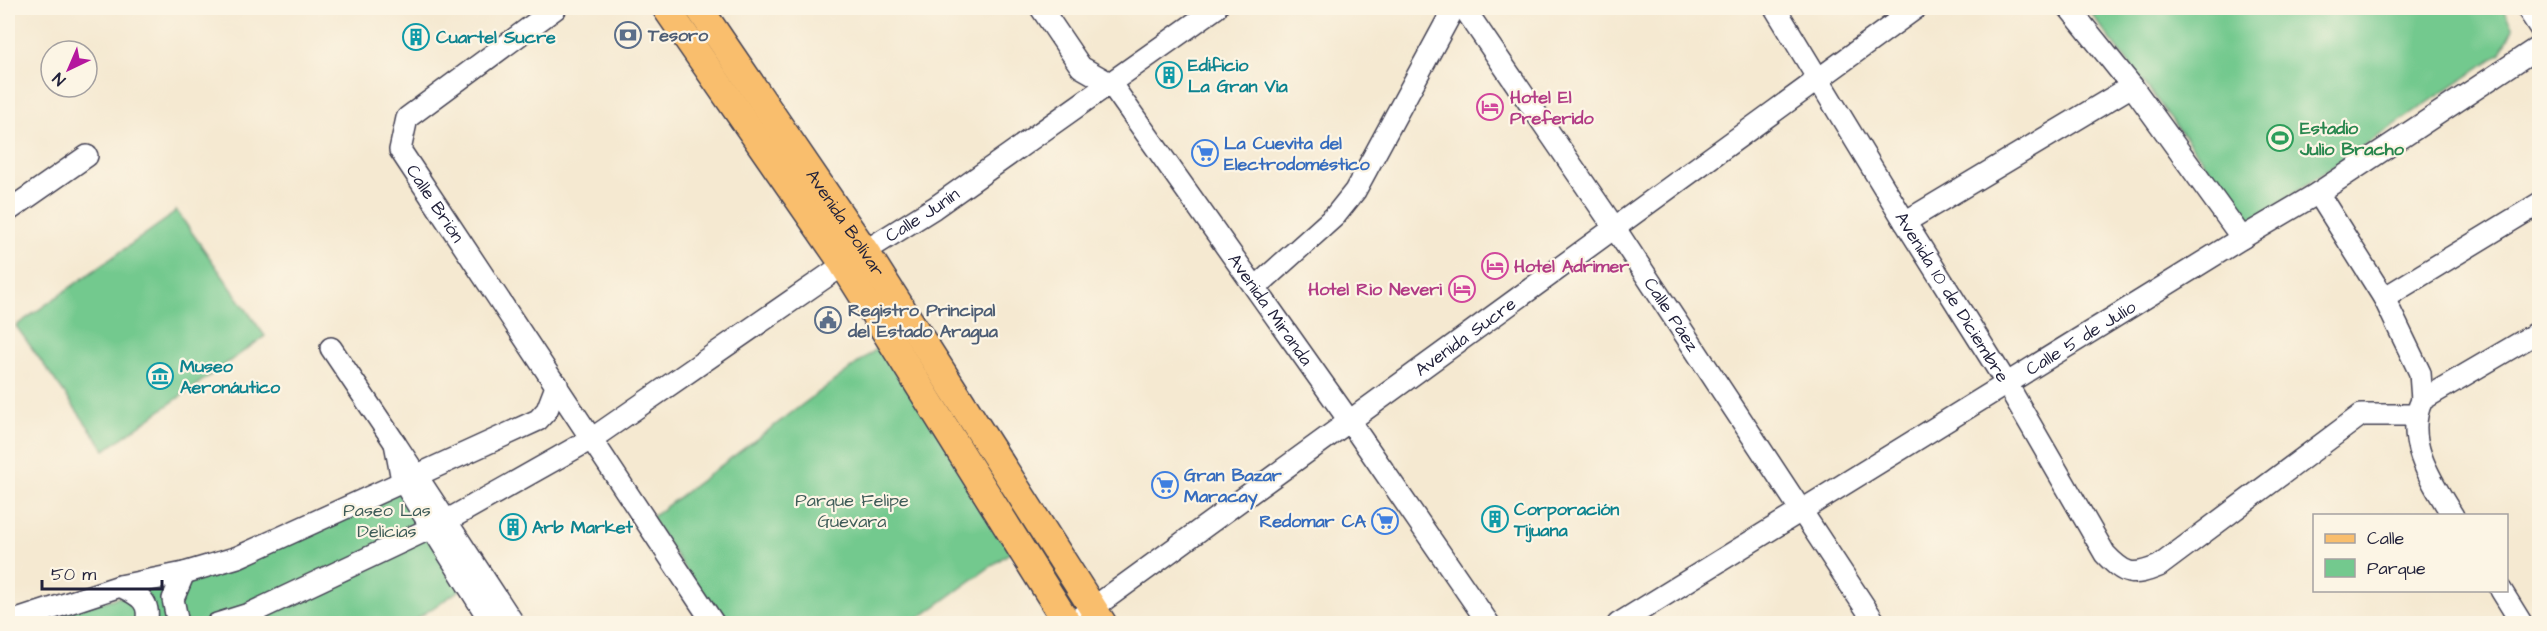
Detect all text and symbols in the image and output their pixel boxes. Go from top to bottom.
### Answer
bank icon: Tesoro [613,20,643,50]
building icon: Cuartel Sucre [401,22,431,52]
place label: Tesoro [647,23,709,48]
place label: Cuartel Sucre [436,25,556,50]
north arrow [39,39,99,99]
place label: Edificio La Gran Via [1188,53,1289,99]
building icon: Edificio La Gran Via [1154,60,1184,90]
text: N [48,68,71,90]
place label: Hotel El Preferido [1510,85,1594,131]
hotel icon: Hotel El Preferido [1475,92,1505,122]
place label: Estadio Julio Bracho [2299,116,2405,162]
sports icon: Estadio Julio Bracho [2265,123,2295,153]
place label: La Cuevita del Electrodoméstico [1224,131,1370,177]
supermarket icon: La Cuevita del Electrodoméstico [1190,138,1220,168]
street label: Calle Brión [400,159,470,247]
street label: Avenida Bolívar [800,164,891,282]
street label: Calle Junín [880,181,964,248]
street label: Avenida 10 de Diciembre [1889,207,2015,387]
street label: Avenida Miranda [1222,248,1319,371]
hotel icon: Hotel Adrimer [1480,251,1510,281]
place label: Hotel Adrimer [1514,254,1629,279]
street label: Calle Páez [1638,272,1705,356]
hotel icon: Hotel Rio Neveri [1447,274,1477,304]
place label: Hotel Rio Neveri [1308,277,1442,302]
street label: Avenida Sucre [1410,291,1521,382]
street label: Calle 5 de Julio [2021,294,2140,381]
place label: Registro Principal del Estado Aragua [847,298,999,345]
public building icon: Registro Principal del Estado Aragua [813,305,843,335]
place label: Museo Aeronáutico [180,354,281,400]
museum icon: Museo Aeronáutico [145,361,175,391]
place label: Gran Bazar Maracay [1184,463,1282,510]
supermarket icon: Gran Bazar Maracay [1150,470,1180,500]
park label: Parque Felipe Guevara [795,488,909,534]
place label: Corporación Tijuana [1513,497,1619,543]
park label: Paseo Las Delicias [343,498,431,544]
building icon: Corporación Tijuana [1480,504,1510,534]
supermarket icon: Redomar CA [1370,506,1400,536]
place label: Redomar CA [1259,509,1366,534]
building icon: Arb Market [498,512,528,542]
legend [2313,514,2508,592]
place label: Arb Market [532,515,634,540]
text: Calle [2367,526,2405,551]
scale bar [42,553,162,591]
text: Parque [2367,556,2426,581]
text: 50 m [51,562,96,587]

